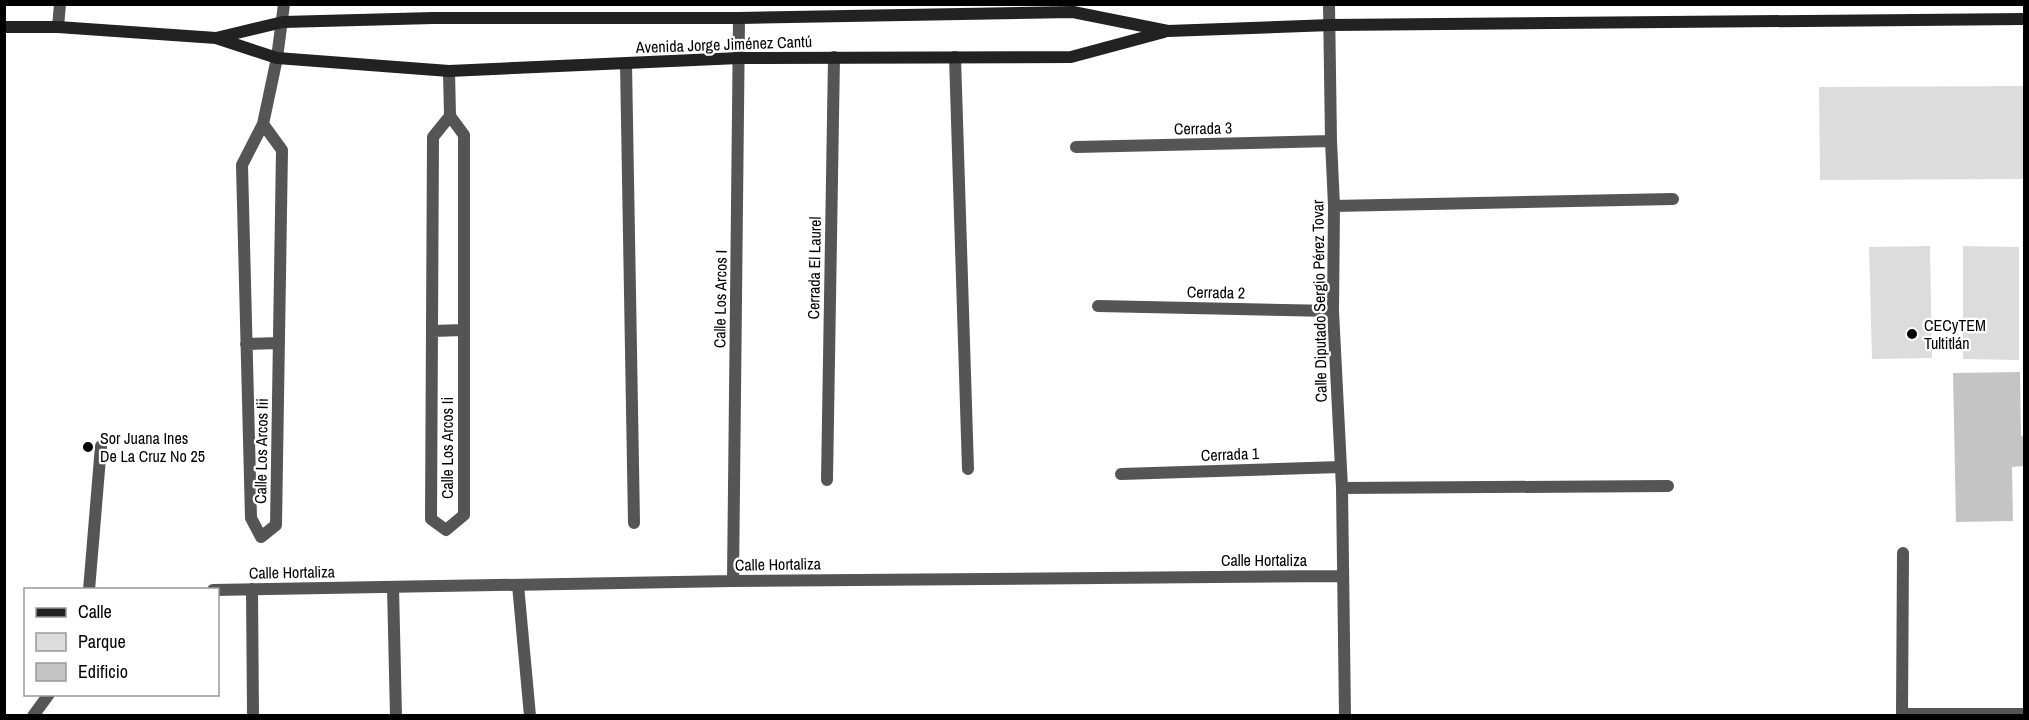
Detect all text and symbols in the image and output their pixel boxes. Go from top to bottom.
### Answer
street label: Avenida Jorge Jiménez Cantú [635,30,812,58]
street label: Cerrada 3 [1174,116,1232,140]
street label: Calle Diputado Sergio Pérez Tovar [1306,199,1332,402]
street label: Cerrada El Laurel [802,216,826,320]
street label: Calle Los Arcos I [708,250,732,348]
street label: Cerrada 2 [1187,280,1245,304]
place label: CECyTEM Tultitlán [1924,314,1986,354]
marker: CECyTEM Tultitlán [1905,327,1919,341]
street label: Calle Los Arcos Ii [436,397,458,499]
street label: Calle Los Arcos Iii [249,398,273,504]
place label: Sor Juana Ines De La Cruz No 25 [100,427,205,467]
marker: Sor Juana Ines De La Cruz No 25 [81,440,95,454]
street label: Cerrada 1 [1200,442,1260,466]
street label: Calle Hortaliza [1221,549,1308,571]
street label: Calle Hortaliza [735,552,822,576]
street label: Calle Hortaliza [249,560,336,584]
legend [24,588,219,696]
text: Calle [78,599,112,624]
text: Parque [78,629,126,654]
text: Edificio [78,659,128,684]

